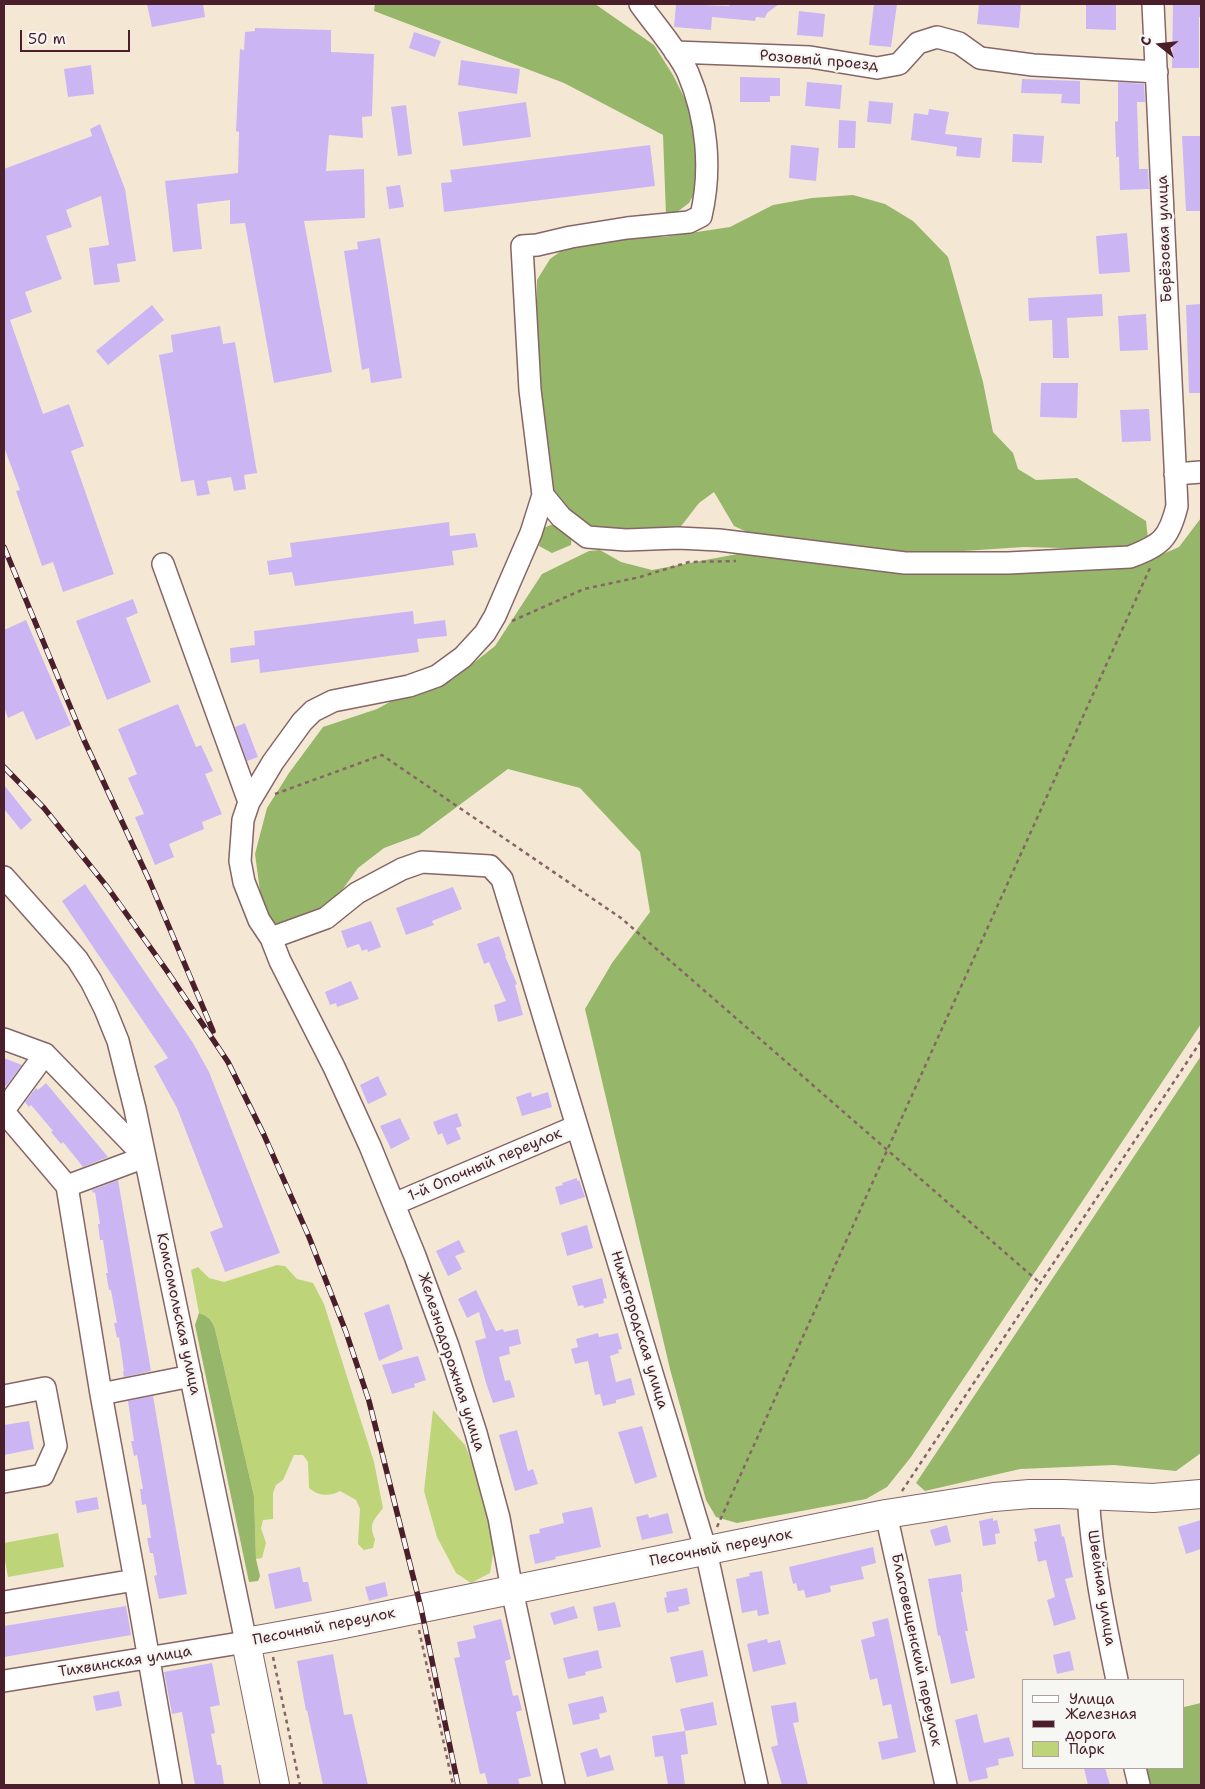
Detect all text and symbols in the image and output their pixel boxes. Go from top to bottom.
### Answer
scale bar [22,20,132,52]
north arrow [1135,20,1185,70]
text: 50 m [28,29,66,49]
text: С [1136,34,1155,47]
street label: Розовый проезд [759,47,879,75]
street label: Берёзовая улица [1154,175,1176,303]
street label: 1-й Опочный переулок [405,1124,565,1206]
street label: Комсомольская улица [152,1231,204,1397]
street label: Нижегородская улица [606,1249,672,1411]
street label: Железнодорожная улица [414,1271,488,1453]
street label: Песочный переулок [648,1525,794,1571]
street label: Швейная улица [1083,1529,1119,1647]
street label: Благовещенский переулок [887,1552,945,1748]
street label: Песочный переулок [251,1604,397,1650]
street label: Тихвинская улица [57,1643,193,1681]
legend [1022,1679,1185,1769]
text: Улица [1069,1689,1114,1709]
text: Железная дорога [1065,1704,1137,1744]
text: Парк [1069,1739,1105,1759]

